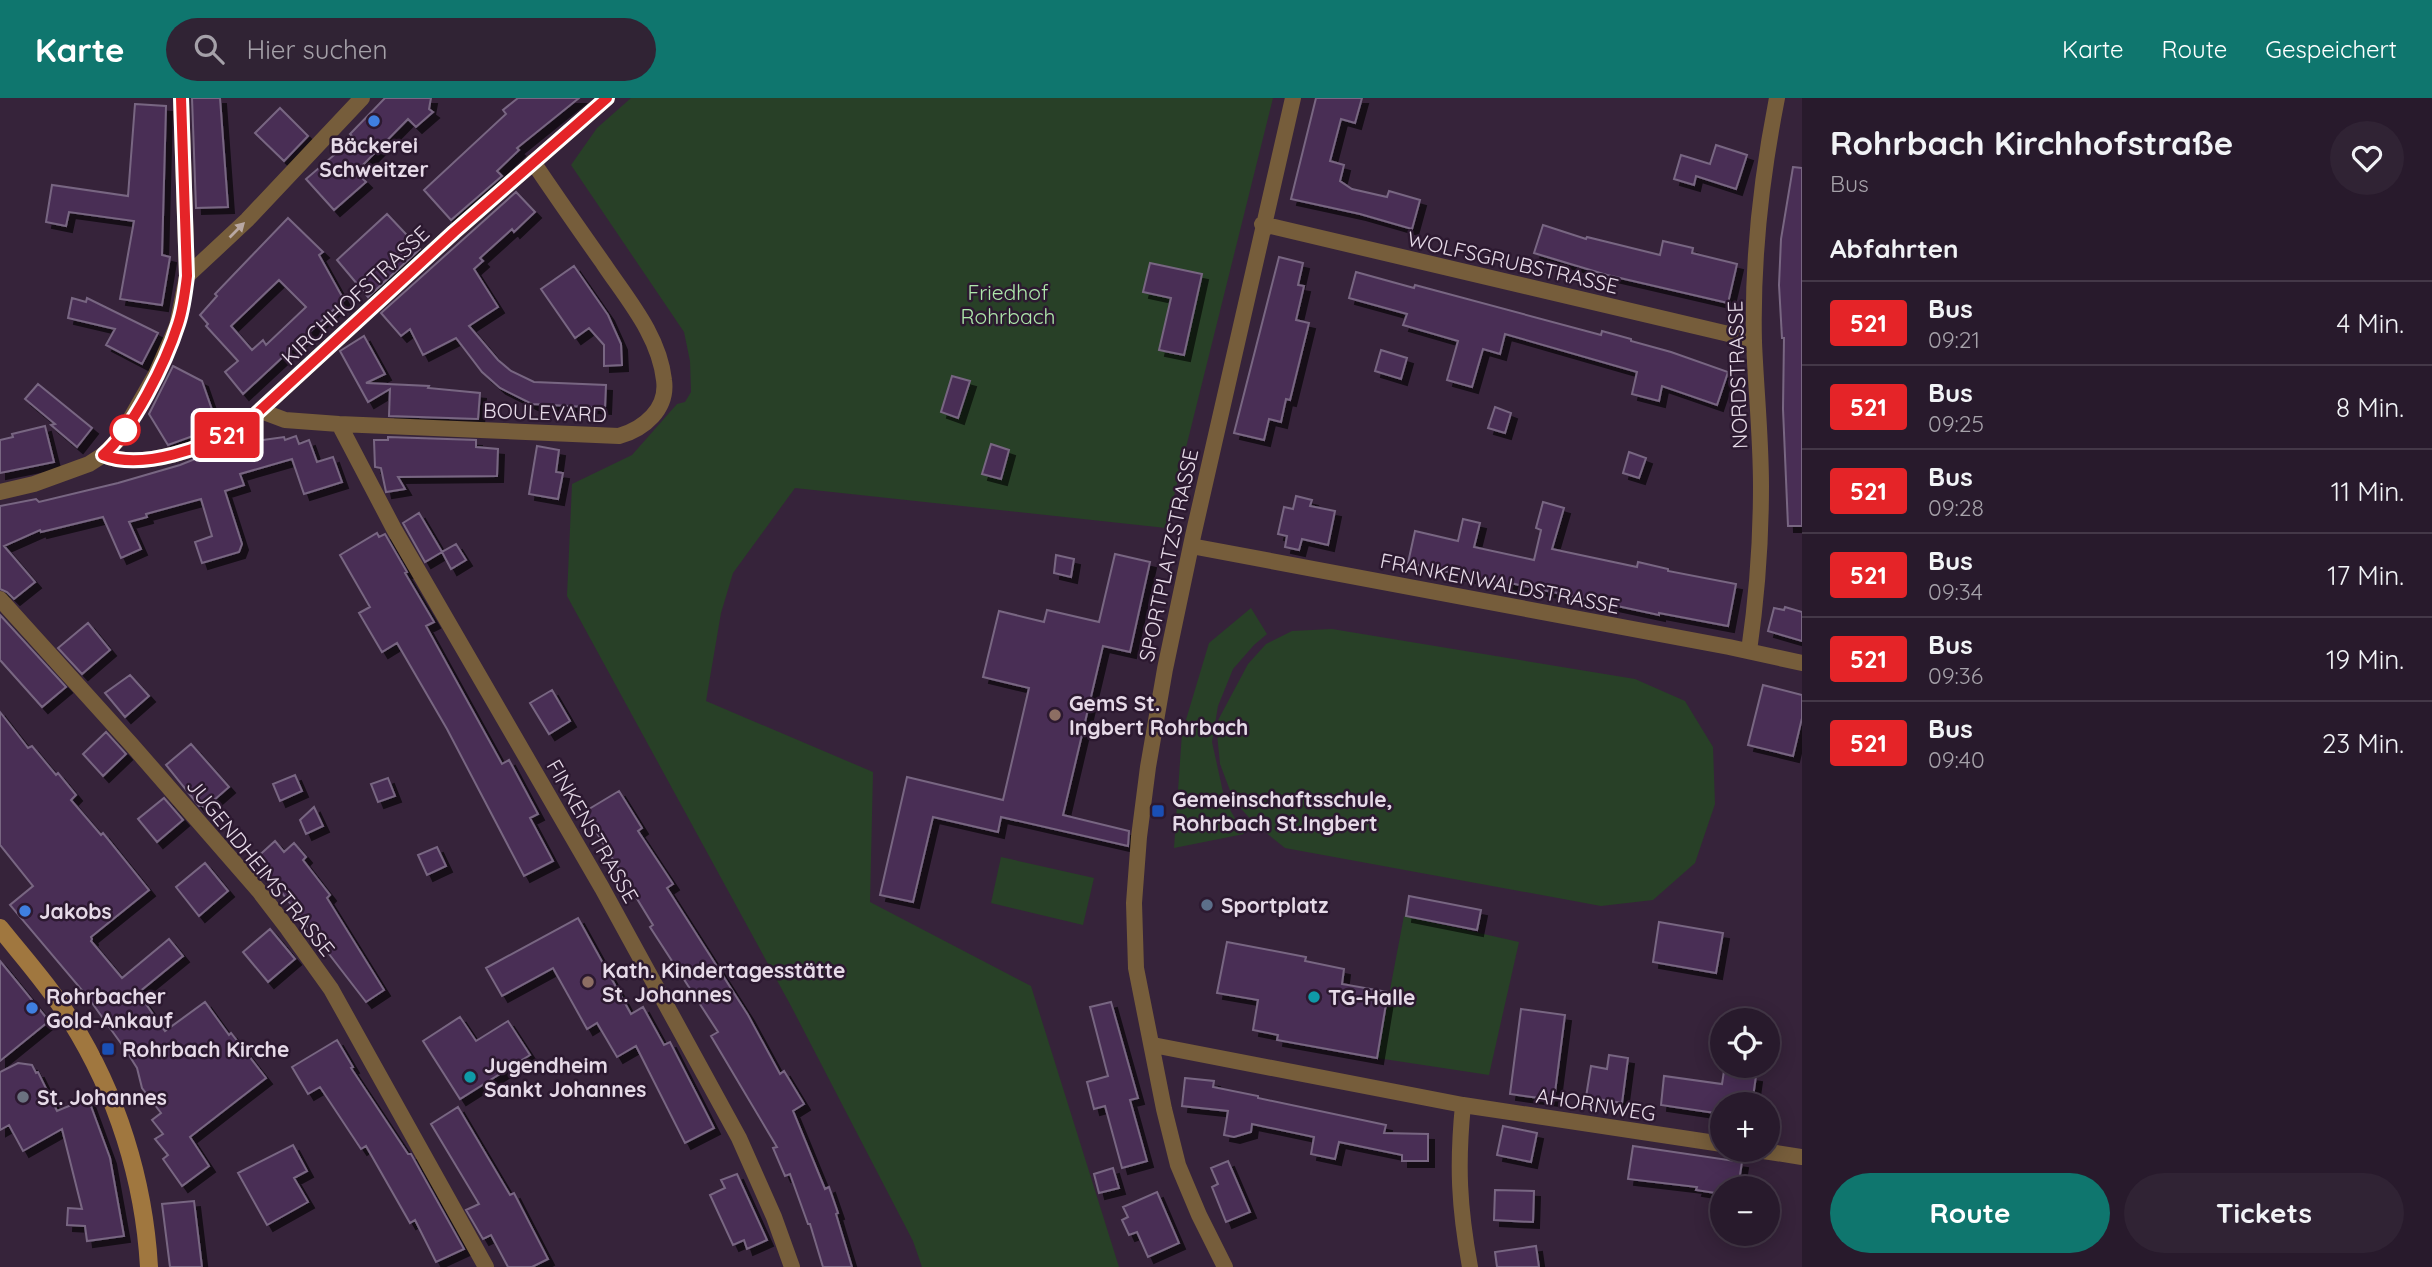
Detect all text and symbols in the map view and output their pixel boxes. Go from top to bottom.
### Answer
search box [166,18,656,81]
text: Karte [35,29,124,70]
icon: search [190,30,228,68]
text: Hier suchen [246,33,388,66]
text: Karte [2062,34,2124,64]
text: Route [2162,34,2227,64]
text: Gespeichert [2265,34,2397,64]
marker: Bäckerei Schweitzer [366,113,382,129]
button: heart [2330,121,2404,195]
text: Rohrbach Kirchhofstraße [1830,122,2233,163]
place label: Bäckerei Schweitzer [319,132,429,182]
text: Bus [1830,169,1869,198]
street label: KIRCHHOFSTRASSE [276,220,434,370]
one-way arrow [228,222,245,238]
street label: WOLFSGRUBSTRASSE [1405,225,1621,299]
text: Abfahrten [1830,232,1959,265]
park label: Friedhof Rohrbach [961,279,1055,329]
text: Bus [1928,292,1973,325]
street label: NORDSTRASSE [1721,300,1753,450]
text: 4 Min. [2336,307,2404,340]
text: 521 [1850,308,1887,338]
text: 09:21 [1928,325,1980,354]
text: Bus [1928,376,1973,409]
text: 8 Min. [2336,391,2404,424]
text: 521 [1850,392,1887,422]
street label: BOULEVARD [483,397,607,427]
text: 09:25 [1928,409,1984,438]
line badge: 521 [187,412,267,458]
unlabelled marker [110,415,140,445]
text: 521 [209,420,245,450]
street label: SPORTPLATZSTRASSE [1133,446,1203,664]
text: Bus [1928,460,1973,493]
text: 11 Min. [2331,475,2404,508]
text: 521 [1850,476,1887,506]
text: 09:28 [1928,493,1984,522]
text: Bus [1928,544,1973,577]
street label: FRANKENWALDSTRASSE [1378,547,1622,619]
text: 17 Min. [2327,559,2404,592]
text: 521 [1850,560,1887,590]
text: 09:34 [1928,577,1983,606]
text: Bus [1928,628,1973,661]
text: 19 Min. [2326,643,2404,676]
text: 521 [1850,644,1887,674]
text: 09:36 [1928,661,1983,690]
place label: GemS St. Ingbert Rohrbach [1069,690,1248,740]
marker: GemS St. Ingbert Rohrbach [1047,707,1063,723]
text: Bus [1928,712,1973,745]
text: 23 Min. [2322,727,2404,760]
text: 521 [1850,728,1887,758]
text: 09:40 [1928,745,1985,774]
street label: FINKENSTRASSE [541,755,645,907]
street label: JUGENDHEIMSTRASSE [181,773,341,961]
place label: Gemeinschaftsschule, Rohrbach St.Ingbert [1172,786,1392,836]
marker: Gemeinschaftsschule, Rohrbach St.Ingbert [1150,803,1166,819]
place label: Sportplatz [1221,892,1328,918]
marker: Sportplatz [1199,897,1215,913]
place label: Jakobs [39,898,112,924]
marker: Jakobs [17,903,33,919]
place label: Kath. Kindertagesstätte St. Johannes [602,957,846,1007]
marker: Kath. Kindertagesstätte St. Johannes [580,974,596,990]
place label: Rohrbacher Gold-Ankauf [46,983,174,1033]
place label: TG-Halle [1328,984,1415,1010]
marker: TG-Halle [1306,989,1322,1005]
marker: Rohrbacher Gold-Ankauf [24,1000,40,1016]
map controls [1710,1008,1780,1246]
button: locate [1710,1008,1780,1078]
place label: Rohrbach Kirche [122,1036,289,1062]
marker: Rohrbach Kirche [100,1041,116,1057]
place label: Jugendheim Sankt Johannes [484,1052,646,1102]
marker: Jugendheim Sankt Johannes [462,1069,478,1085]
street label: AHORNWEG [1534,1082,1658,1126]
place label: St. Johannes [37,1084,167,1110]
marker: St. Johannes [15,1089,31,1105]
button: + [1710,1092,1780,1162]
button: Route [1830,1173,2110,1253]
button: Tickets [2124,1173,2404,1253]
button: − [1710,1176,1780,1246]

